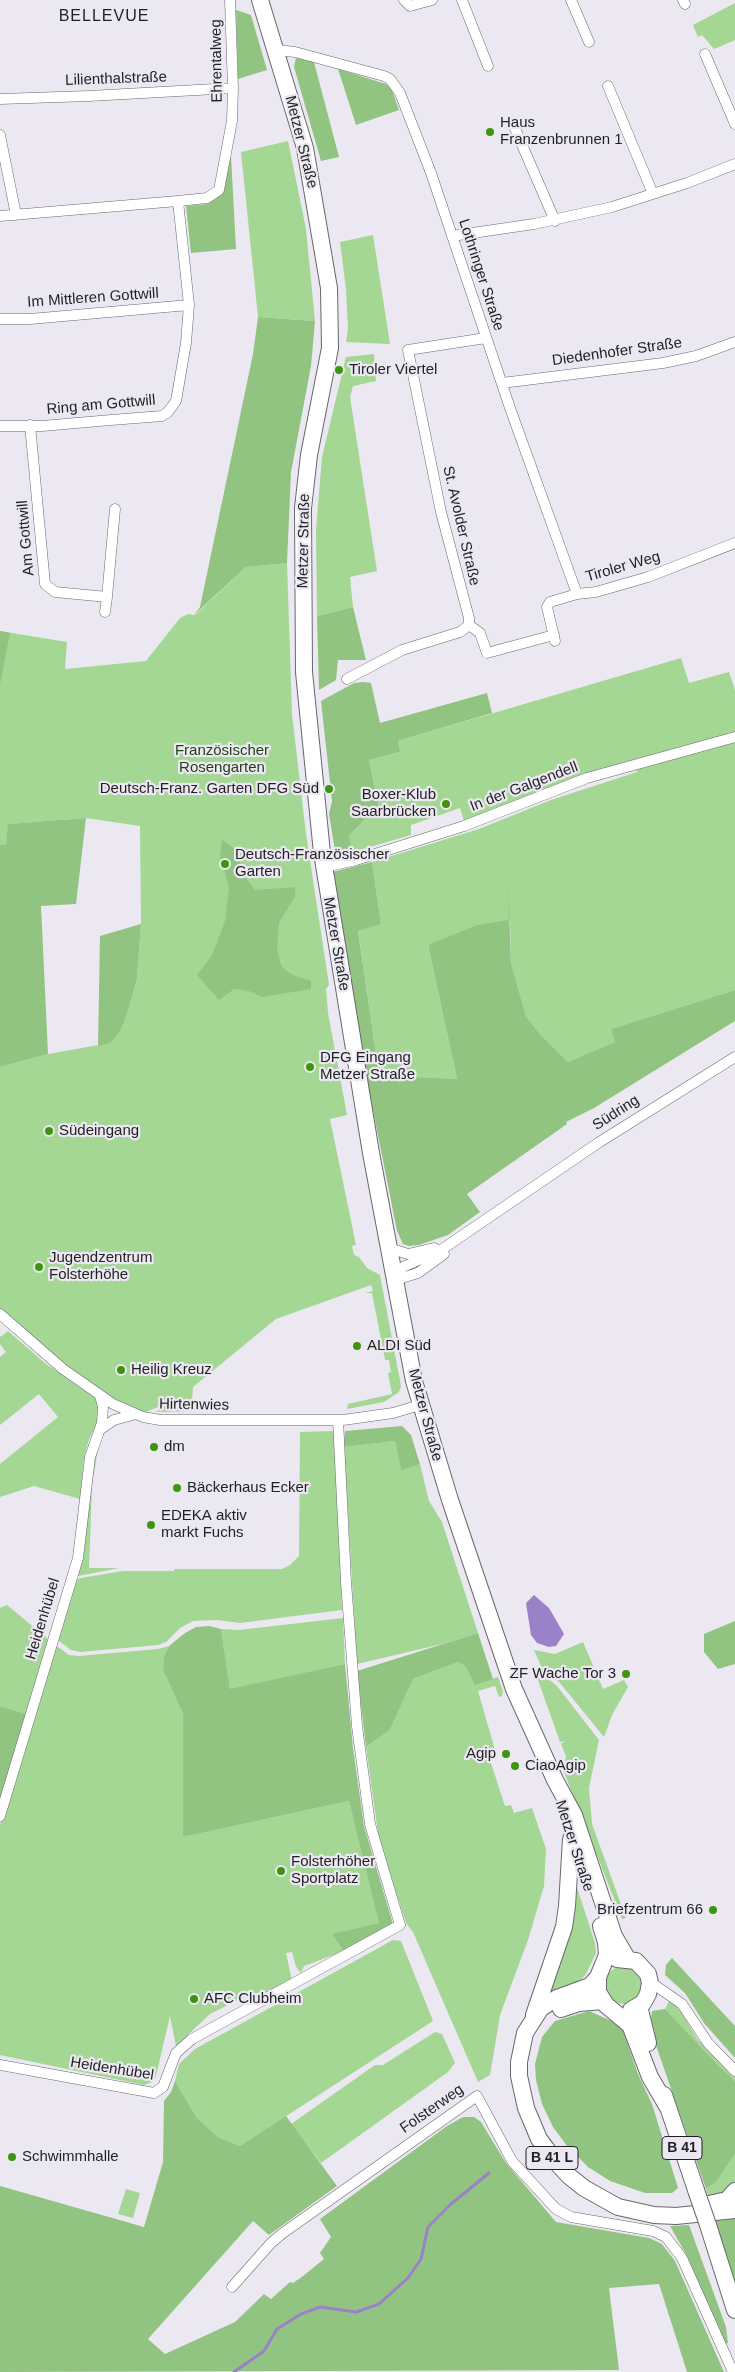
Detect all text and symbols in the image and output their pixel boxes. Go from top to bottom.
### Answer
district label: BELLEVUE [58,7,150,27]
street label: Ehrentalweg [207,19,227,103]
street label: Lilienthalstraße [65,68,167,90]
street label: Metzer Straße [281,94,321,190]
place label: Haus Franzenbrunnen 1 [500,114,623,149]
marker: Haus Franzenbrunnen 1 [484,126,496,138]
street label: Lothringer Straße [454,217,508,333]
street label: Im Mittleren Gottwill [27,284,159,312]
street label: Diedenhofer Straße [551,334,683,370]
place label: Tiroler Viertel [349,361,437,379]
marker: Tiroler Viertel [333,364,345,376]
street label: Ring am Gottwill [46,391,156,419]
street label: St. Avolder Straße [438,464,484,588]
street label: Metzer Straße [294,493,314,589]
street label: Am Gottwill [14,499,38,577]
street label: Tiroler Weg [584,548,662,586]
park label: Französischer Rosengarten [175,742,269,777]
street label: In der Galgendell [467,758,581,816]
place label: Deutsch-Franz. Garten DFG Süd [100,780,319,798]
marker: Deutsch-Franz. Garten DFG Süd [323,783,335,795]
place label: Boxer-Klub Saarbrücken [351,786,436,821]
marker: Boxer-Klub Saarbrücken [440,798,452,810]
place label: Deutsch-Französischer Garten [235,846,389,881]
marker: Deutsch-Französischer Garten [219,858,231,870]
street label: Metzer Straße [319,896,353,992]
place label: DFG Eingang Metzer Straße [320,1049,415,1084]
marker: DFG Eingang Metzer Straße [304,1061,316,1073]
street label: Südring [589,1091,643,1135]
place label: Südeingang [59,1122,139,1140]
marker: Südeingang [43,1125,55,1137]
place label: Jugendzentrum Folsterhöhe [49,1249,152,1284]
marker: Jugendzentrum Folsterhöhe [33,1261,45,1273]
place label: ALDI Süd [367,1337,431,1355]
marker: ALDI Süd [351,1340,363,1352]
place label: Heilig Kreuz [131,1361,212,1379]
marker: Heilig Kreuz [115,1364,127,1376]
street label: Metzer Straße [404,1367,446,1463]
street label: Hirtenwies [159,1395,229,1415]
place label: dm [164,1438,185,1456]
marker: dm [148,1441,160,1453]
place label: Bäckerhaus Ecker [187,1479,309,1497]
marker: Bäckerhaus Ecker [171,1482,183,1494]
place label: EDEKA aktiv markt Fuchs [161,1507,247,1542]
marker: EDEKA aktiv markt Fuchs [145,1519,157,1531]
street label: Heidenhübel [22,1576,64,1662]
place label: ZF Wache Tor 3 [510,1665,616,1683]
marker: ZF Wache Tor 3 [620,1668,632,1680]
place label: Agip [466,1745,496,1763]
marker: Agip [500,1748,512,1760]
place label: CiaoAgip [525,1757,586,1775]
marker: CiaoAgip [509,1760,521,1772]
street label: Metzer Straße [551,1798,597,1894]
place label: Folsterhöher Sportplatz [291,1853,375,1888]
marker: Folsterhöher Sportplatz [275,1865,287,1877]
place label: Briefzentrum 66 [597,1901,703,1919]
marker: Briefzentrum 66 [707,1904,719,1916]
place label: AFC Clubheim [204,1990,302,2008]
marker: AFC Clubheim [188,1993,200,2005]
street label: Heidenhübel [69,2054,155,2084]
street label: Folsterweg [397,2081,467,2137]
road number: B 41 [662,2136,702,2160]
road number: B 41 L [526,2146,578,2170]
place label: Schwimmhalle [22,2148,119,2166]
marker: Schwimmhalle [6,2151,18,2163]

